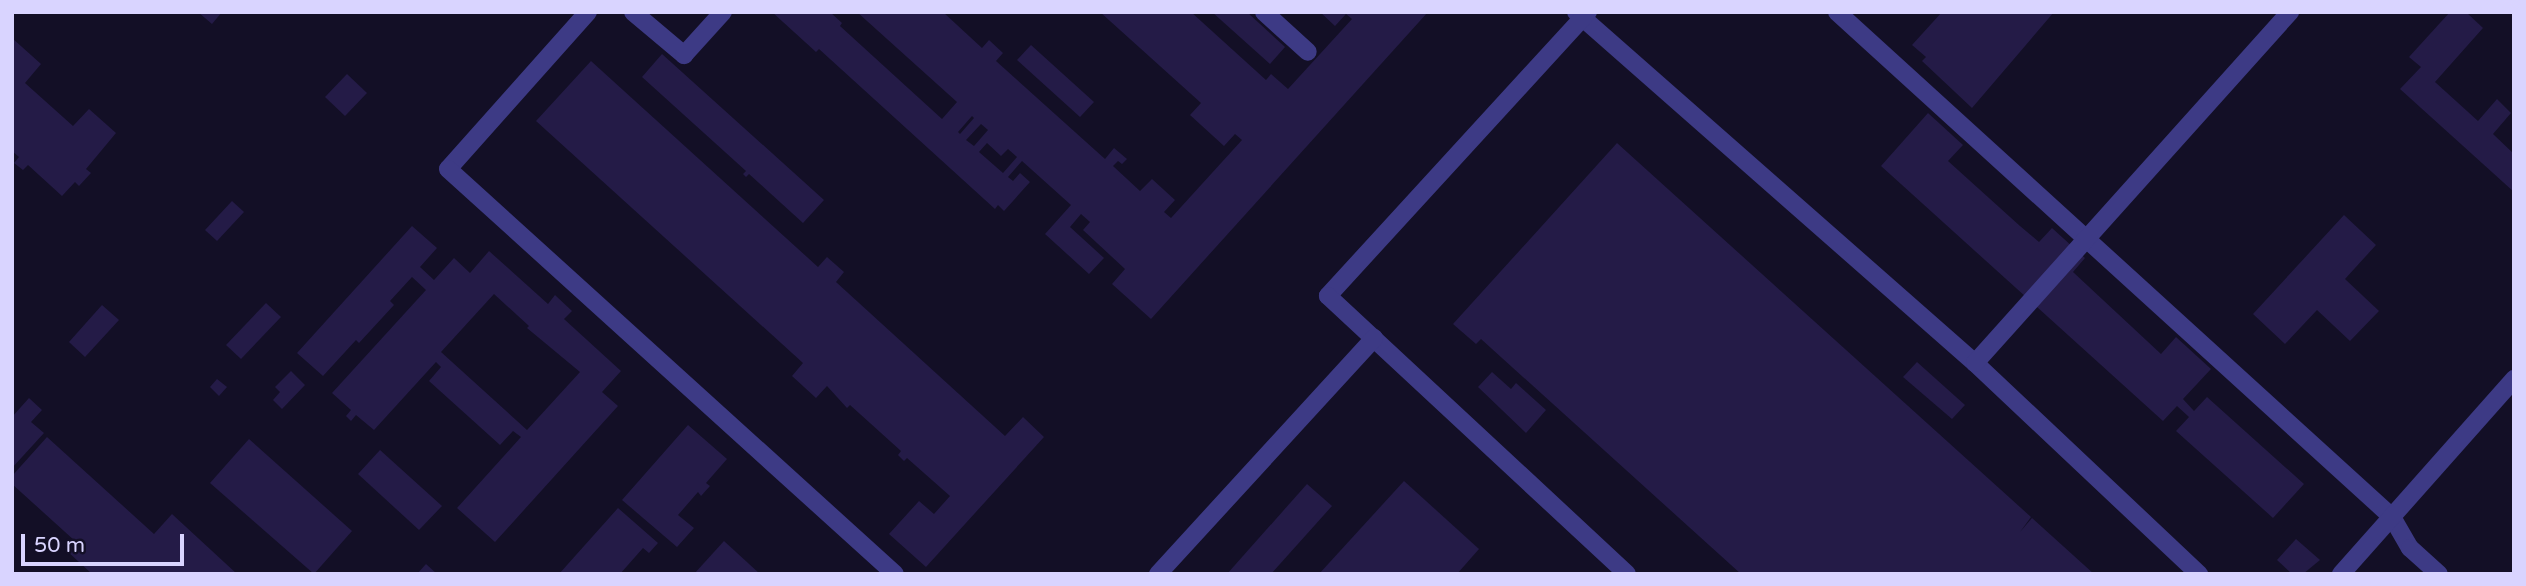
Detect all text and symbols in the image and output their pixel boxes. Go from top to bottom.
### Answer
scale bar [24,520,187,564]
text: 50 m [34,533,85,558]

